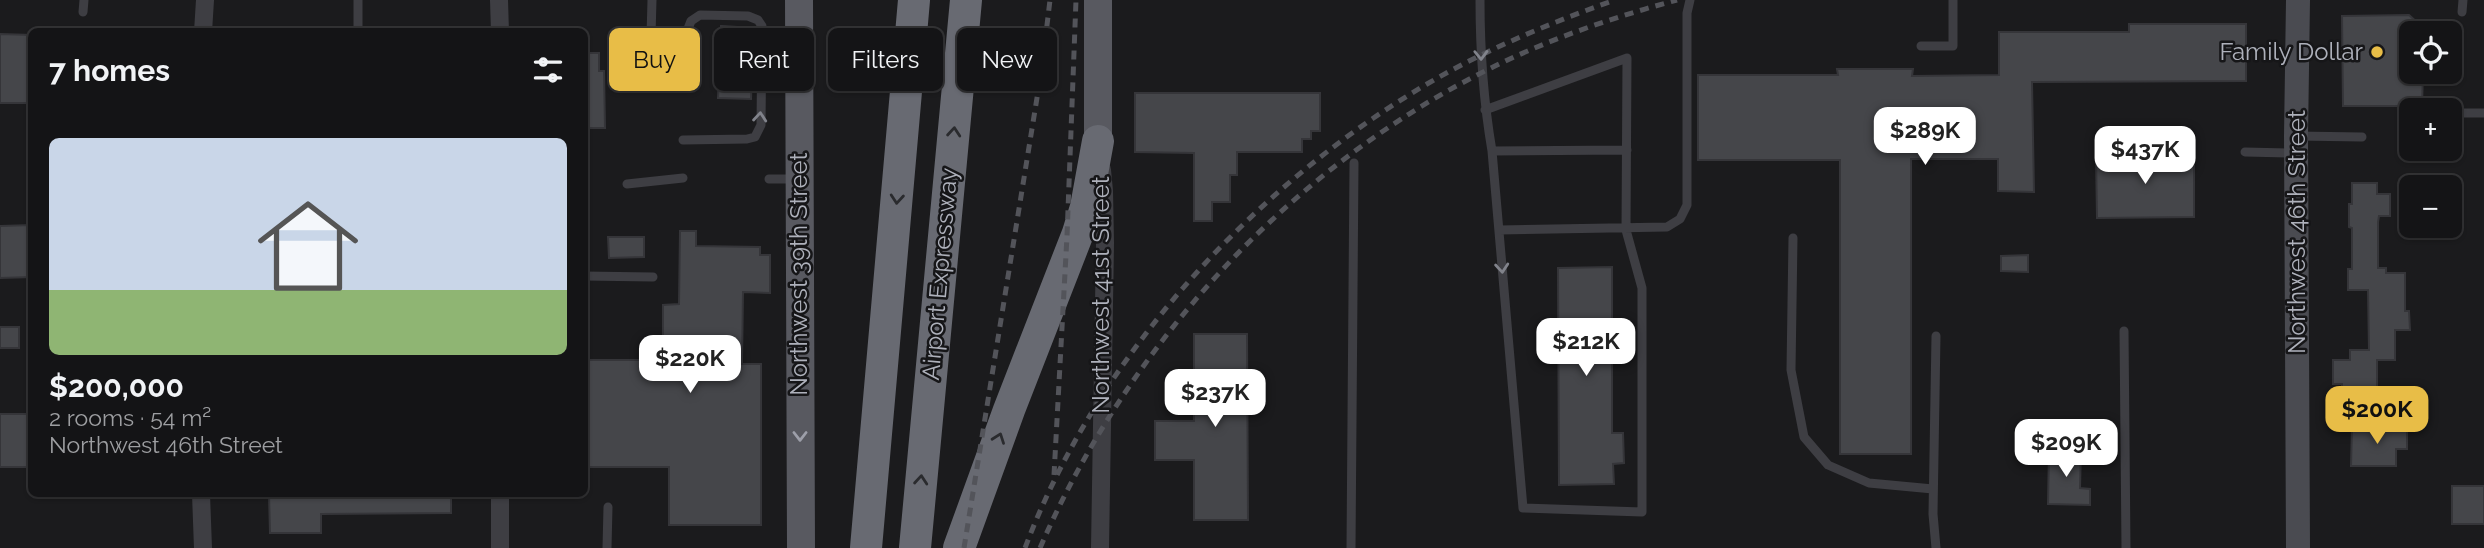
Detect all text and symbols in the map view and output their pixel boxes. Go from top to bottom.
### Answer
map controls [2399,21,2462,238]
button: locate [2399,21,2462,84]
chip: Buy [609,28,700,91]
chip: Rent [714,28,814,91]
chip: Filters [828,28,943,91]
chip: New [957,28,1057,91]
place label: Family Dollar [2219,37,2364,66]
marker: Family Dollar [2369,44,2385,60]
one-way arrow [1473,50,1488,61]
icon: filters [529,51,567,89]
text: 7 homes [49,53,170,88]
button: + [2399,98,2462,161]
pin: $289K [1876,108,1974,167]
street label: Northwest 46th Street [2282,110,2311,354]
one-way arrow [752,111,767,122]
text: $289K [1890,116,1960,143]
one-way arrow [946,126,961,137]
pin: $437K [2096,127,2194,186]
text: $437K [2111,135,2179,162]
street label: Northwest 39th Street [784,152,813,396]
street label: Airport Expressway [916,167,963,381]
button: − [2399,175,2462,238]
street label: Northwest 41st Street [1086,176,1115,414]
icon: home [245,183,371,309]
one-way arrow [890,194,905,205]
one-way arrow [1494,262,1509,273]
pin: $212K [1537,318,1635,378]
text: $212K [1552,327,1620,354]
pin: $220K [641,336,739,395]
text: $220K [655,344,725,371]
text: $200,000 [49,369,184,404]
pin: $237K [1166,370,1264,429]
text: $237K [1181,378,1249,405]
pin: $200K [2328,386,2426,446]
text: $200K [2341,395,2413,422]
text: 2 rooms · 54 m² [49,404,211,431]
pin: $209K [2017,420,2115,479]
text: $209K [2031,428,2101,455]
text: Northwest 46th Street [49,431,283,458]
one-way arrow [792,431,808,442]
one-way arrow [991,432,1005,444]
one-way arrow [913,474,928,485]

